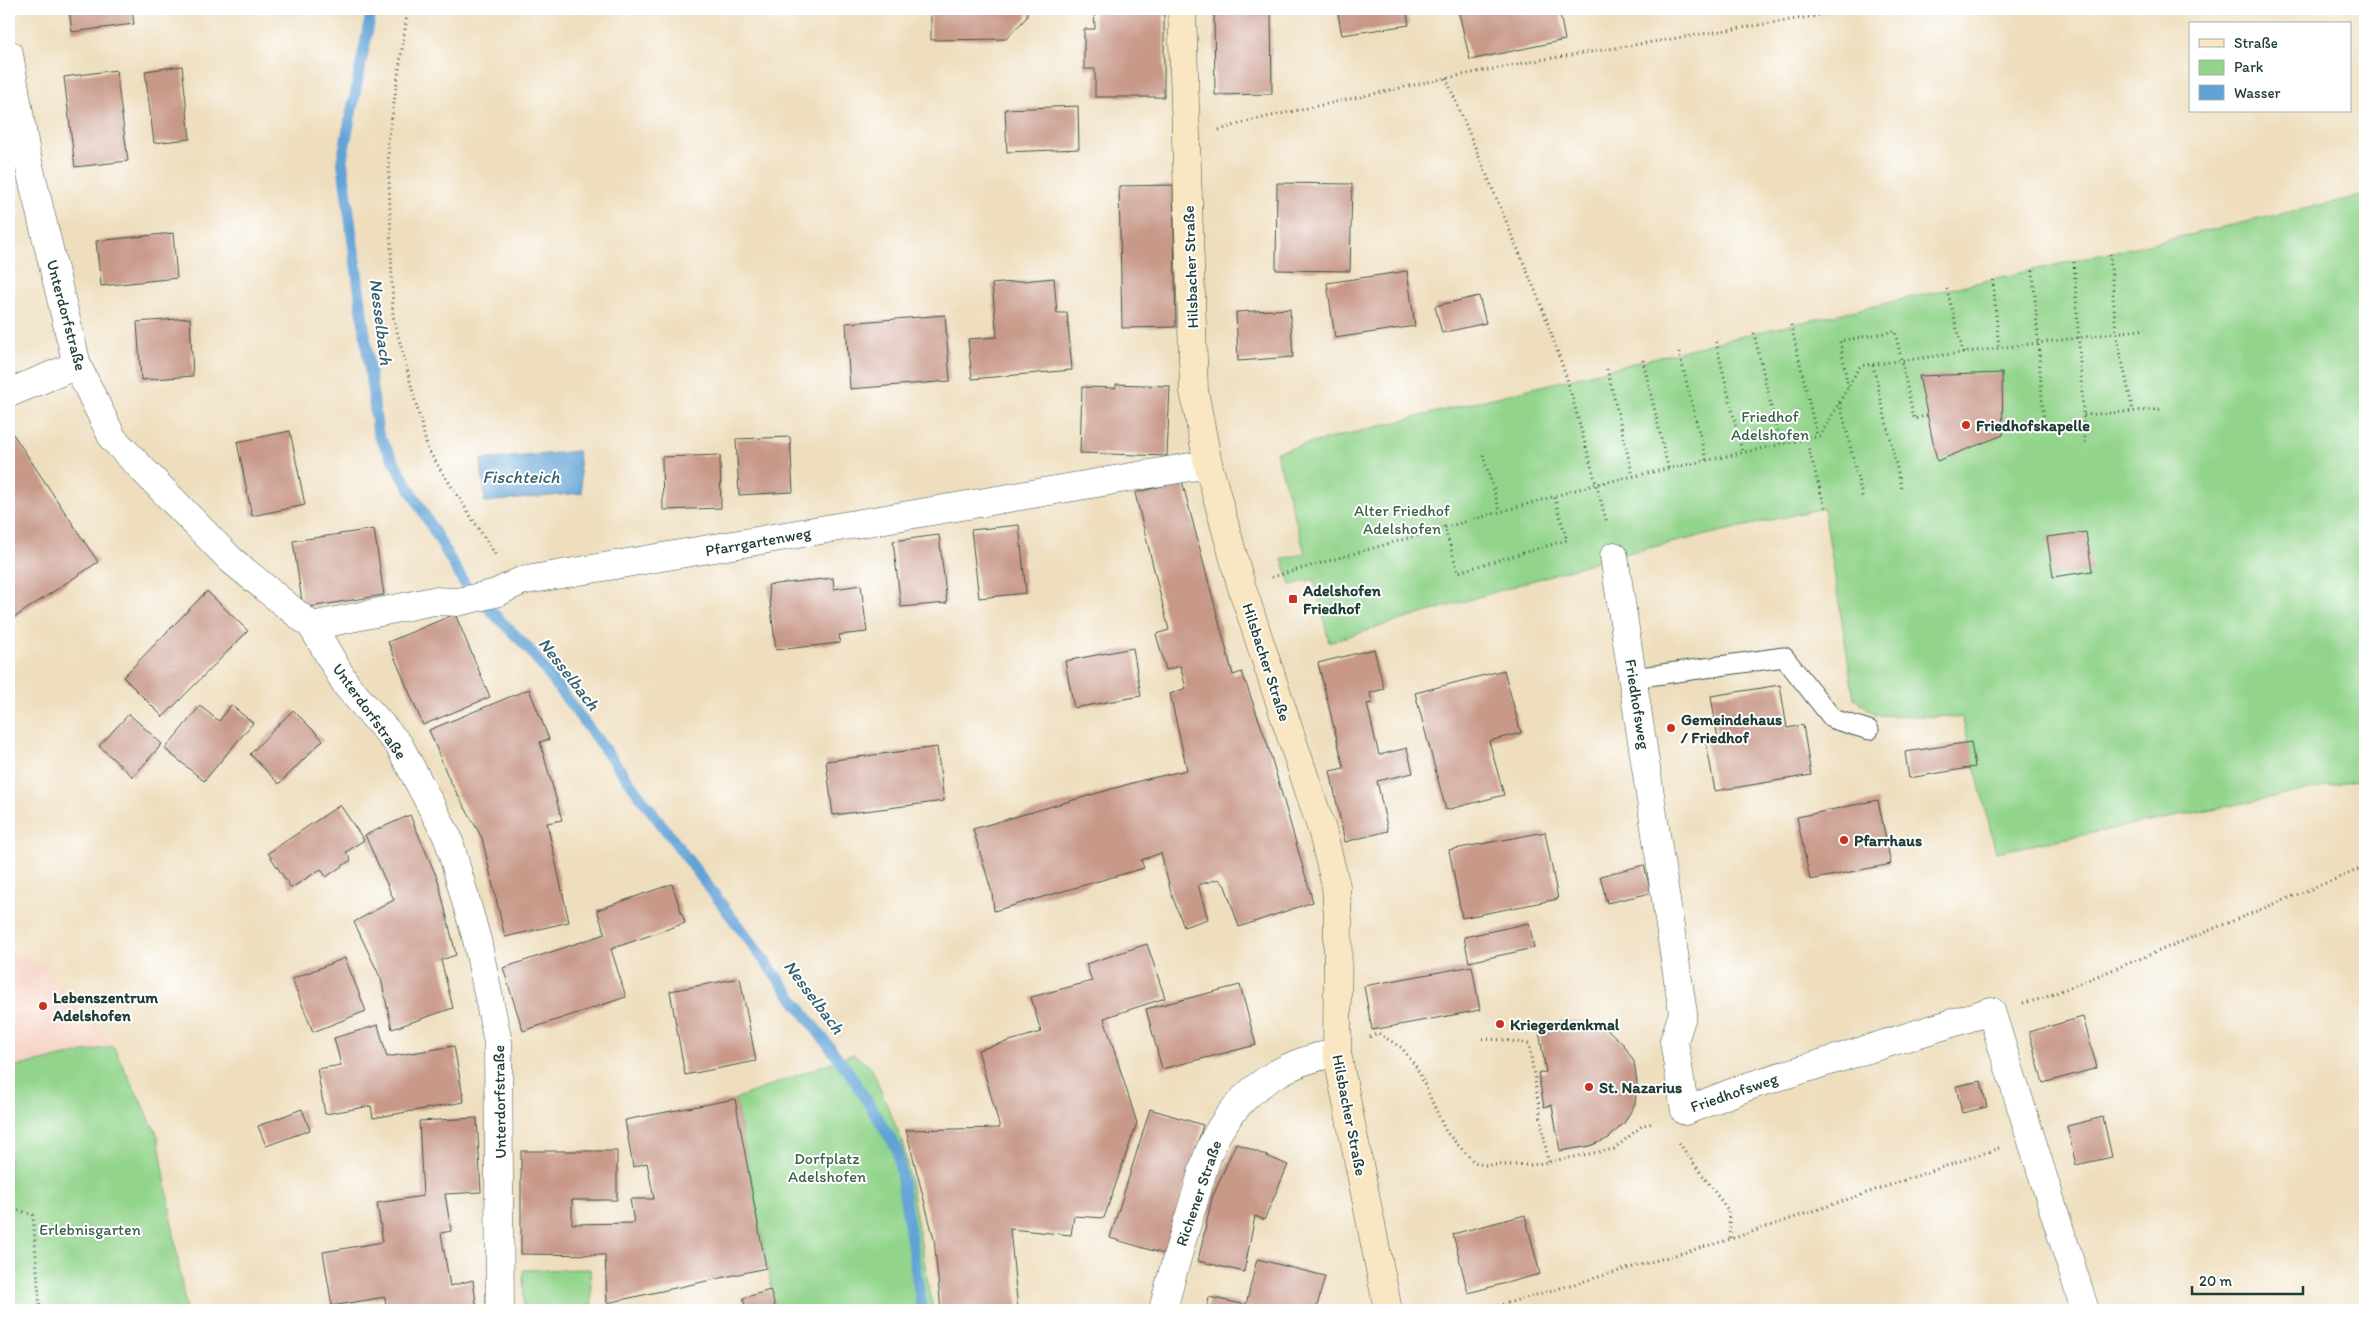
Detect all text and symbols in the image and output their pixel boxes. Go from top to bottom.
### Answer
legend [2189,22,2352,112]
text: Straße [2234,34,2278,52]
text: Park [2234,58,2264,76]
text: Wasser [2234,84,2281,102]
street label: Hilsbacher Straße [1179,205,1202,329]
street label: Unterdorfstraße [43,258,90,373]
water label: Nesselbach [365,278,397,367]
park label: Friedhof Adelshofen [1731,407,1809,444]
place label: Friedhofskapelle [1976,416,2090,436]
marker: Friedhofskapelle [1960,419,1972,431]
water label: Fischteich [482,466,560,488]
park label: Alter Friedhof Adelshofen [1354,501,1451,538]
street label: Pfarrgartenweg [704,523,813,560]
place label: Adelshofen Friedhof [1302,581,1382,618]
marker: Adelshofen Friedhof [1287,593,1299,605]
street label: Hilsbacher Straße [1238,601,1295,724]
water label: Nesselbach [534,633,605,715]
street label: Friedhofsweg [1621,658,1654,751]
street label: Unterdorfstraße [328,660,411,763]
place label: Gemeindehaus / Friedhof [1680,710,1782,747]
marker: Gemeindehaus / Friedhof [1665,722,1677,734]
place label: Pfarrhaus [1854,831,1922,850]
marker: Pfarrhaus [1838,834,1850,846]
water label: Nesselbach [779,956,849,1039]
place label: Lebenszentrum Adelshofen [52,988,158,1025]
marker: Lebenszentrum Adelshofen [37,1000,49,1012]
place label: Kriegerdenkmal [1510,1015,1620,1035]
marker: Kriegerdenkmal [1494,1018,1506,1030]
street label: Unterdorfstraße [489,1045,510,1159]
street label: Hilsbacher Straße [1328,1053,1371,1177]
street label: Friedhofsweg [1688,1068,1781,1116]
place label: St. Nazarius [1599,1078,1682,1097]
marker: St. Nazarius [1583,1081,1595,1093]
street label: Richener Straße [1171,1138,1226,1249]
park label: Dorfplatz Adelshofen [788,1149,866,1186]
park label: Erlebnisgarten [39,1220,141,1239]
scale bar [2192,1264,2303,1296]
text: 20 m [2199,1272,2233,1290]

